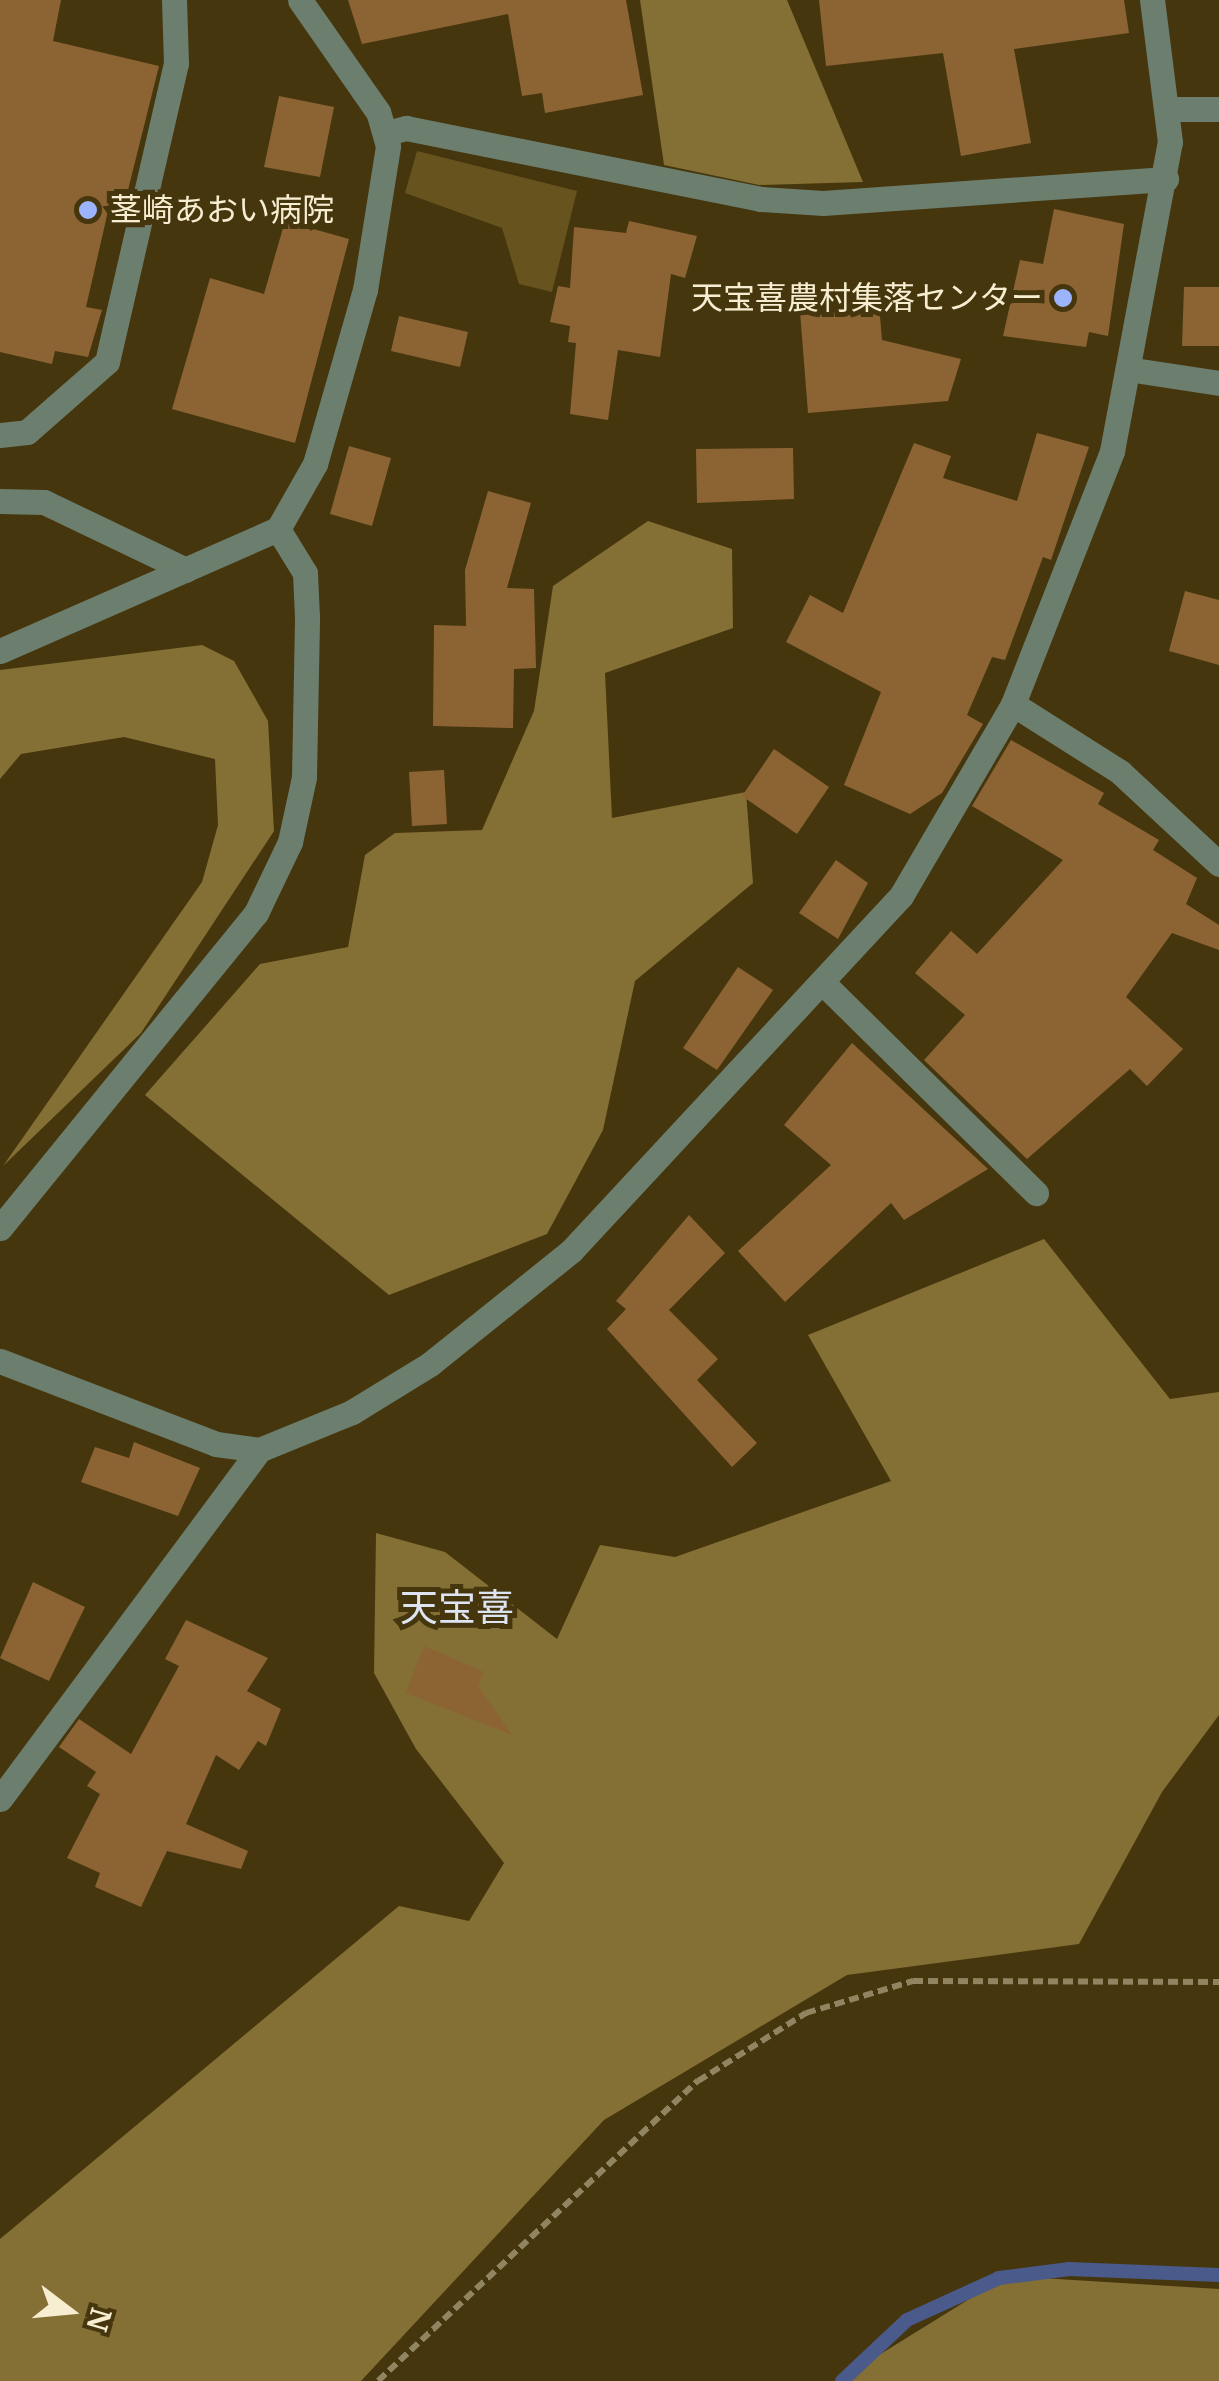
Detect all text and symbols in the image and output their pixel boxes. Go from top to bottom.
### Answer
place label: 茎崎あおい病院 [110,191,334,229]
marker: 茎崎あおい病院 [75,197,101,223]
place label: 天宝喜農村集落センター [691,279,1043,317]
marker: 天宝喜農村集落センター [1052,287,1074,309]
district label: 天宝喜 [400,1585,514,1631]
north arrow [20,2261,120,2361]
text: N [78,2304,119,2335]

